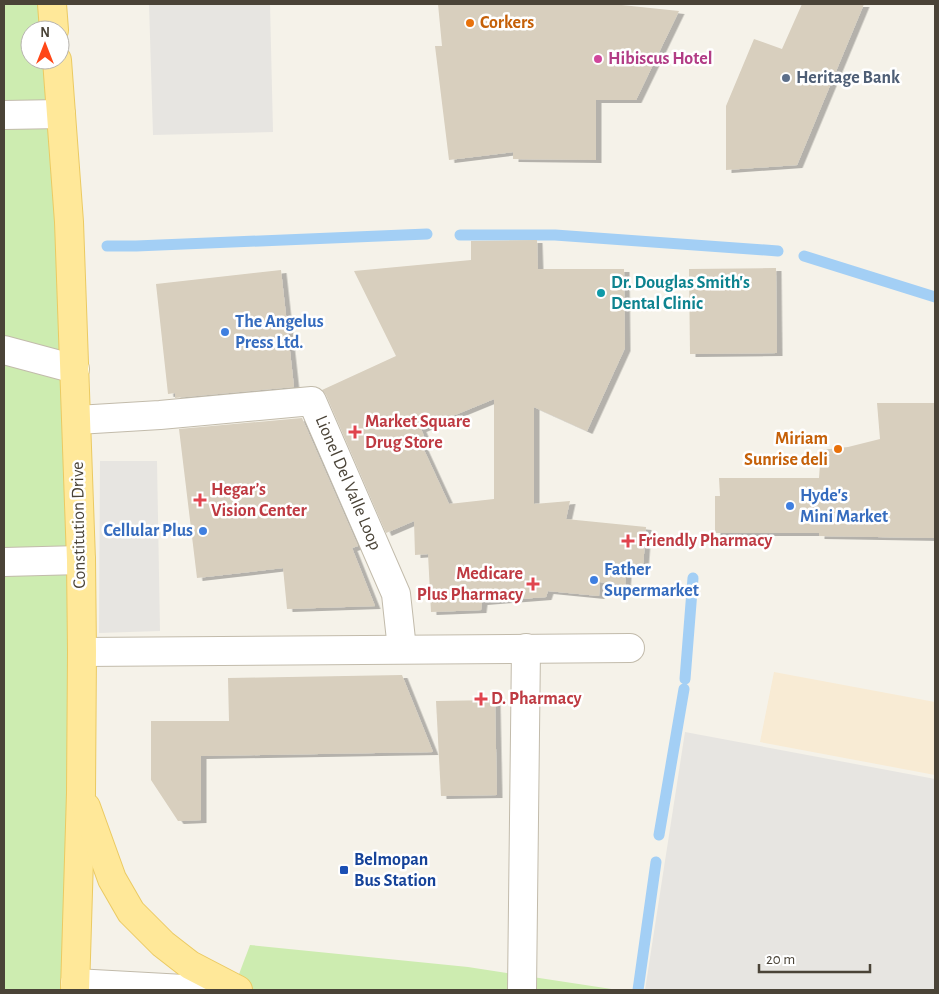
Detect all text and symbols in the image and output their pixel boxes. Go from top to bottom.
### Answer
place label: Corkers [480,14,534,32]
marker: Corkers [464,17,476,29]
north arrow [20,20,70,70]
text: N [40,26,50,40]
place label: Hibiscus Hotel [608,50,712,68]
marker: Hibiscus Hotel [592,53,604,65]
place label: Heritage Bank [796,69,900,87]
marker: Heritage Bank [780,72,792,84]
place label: Dr. Douglas Smith's Dental Clinic [611,274,750,313]
marker: Dr. Douglas Smith's Dental Clinic [595,287,607,299]
place label: The Angelus Press Ltd. [235,313,324,352]
marker: The Angelus Press Ltd. [219,326,231,338]
street label: Lionel Del Valle Loop [311,413,385,553]
place label: Market Square Drug Store [365,413,470,452]
marker: Market Square Drug Store [349,426,361,438]
place label: Miriam Sunrise deli [744,430,828,469]
marker: Miriam Sunrise deli [832,443,844,455]
street label: Constitution Drive [69,461,89,589]
place label: Hegar’s Vision Center [211,481,307,520]
place label: Hyde's Mini Market [800,487,888,526]
marker: Hegar’s Vision Center [193,493,207,507]
marker: Hyde's Mini Market [784,500,796,512]
place label: Cellular Plus [103,522,193,540]
marker: Cellular Plus [197,525,209,537]
place label: Friendly Pharmacy [638,532,773,550]
marker: Friendly Pharmacy [622,535,634,547]
place label: Father Supermarket [604,561,699,600]
place label: Medicare Plus Pharmacy [417,565,524,604]
marker: Father Supermarket [588,574,600,586]
marker: Medicare Plus Pharmacy [527,578,539,590]
place label: D. Pharmacy [491,690,582,708]
marker: D. Pharmacy [475,693,487,705]
place label: Belmopan Bus Station [354,851,436,890]
marker: Belmopan Bus Station [338,864,350,876]
scale bar [759,942,870,974]
text: 20 m [766,952,795,967]

